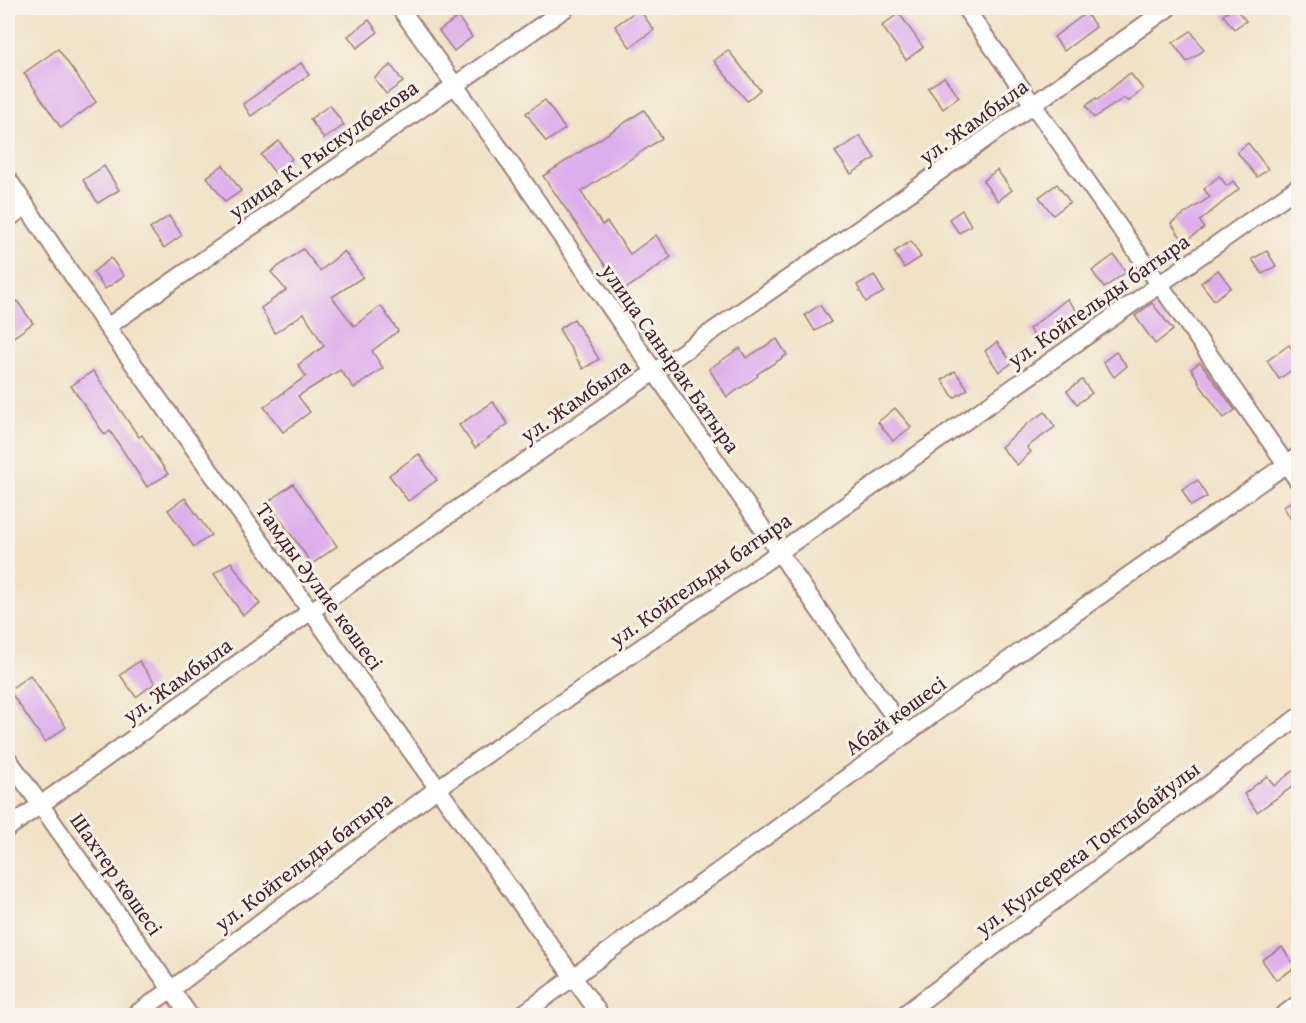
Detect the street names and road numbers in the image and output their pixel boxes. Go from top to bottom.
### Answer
street label: ул. Жамбыла [911,70,1035,172]
street label: улица К. Рыскулбекова [221,71,425,227]
street label: ул. Койгельды батыра [1000,225,1196,376]
street label: улица Санырак Батыра [593,256,749,460]
street label: ул. Жамбыла [512,350,637,451]
street label: Тамды Әулие көшесі [248,496,392,676]
street label: ул. Койгельды батыра [602,504,798,655]
street label: ул. Жамбыла [115,629,239,731]
street label: Абай көшесі [838,667,952,763]
street label: ул. Кулсерека Токтыбайулы [967,753,1206,944]
street label: ул. Койгельды батыра [206,783,399,939]
street label: Шахтер көшесі [63,806,171,942]

